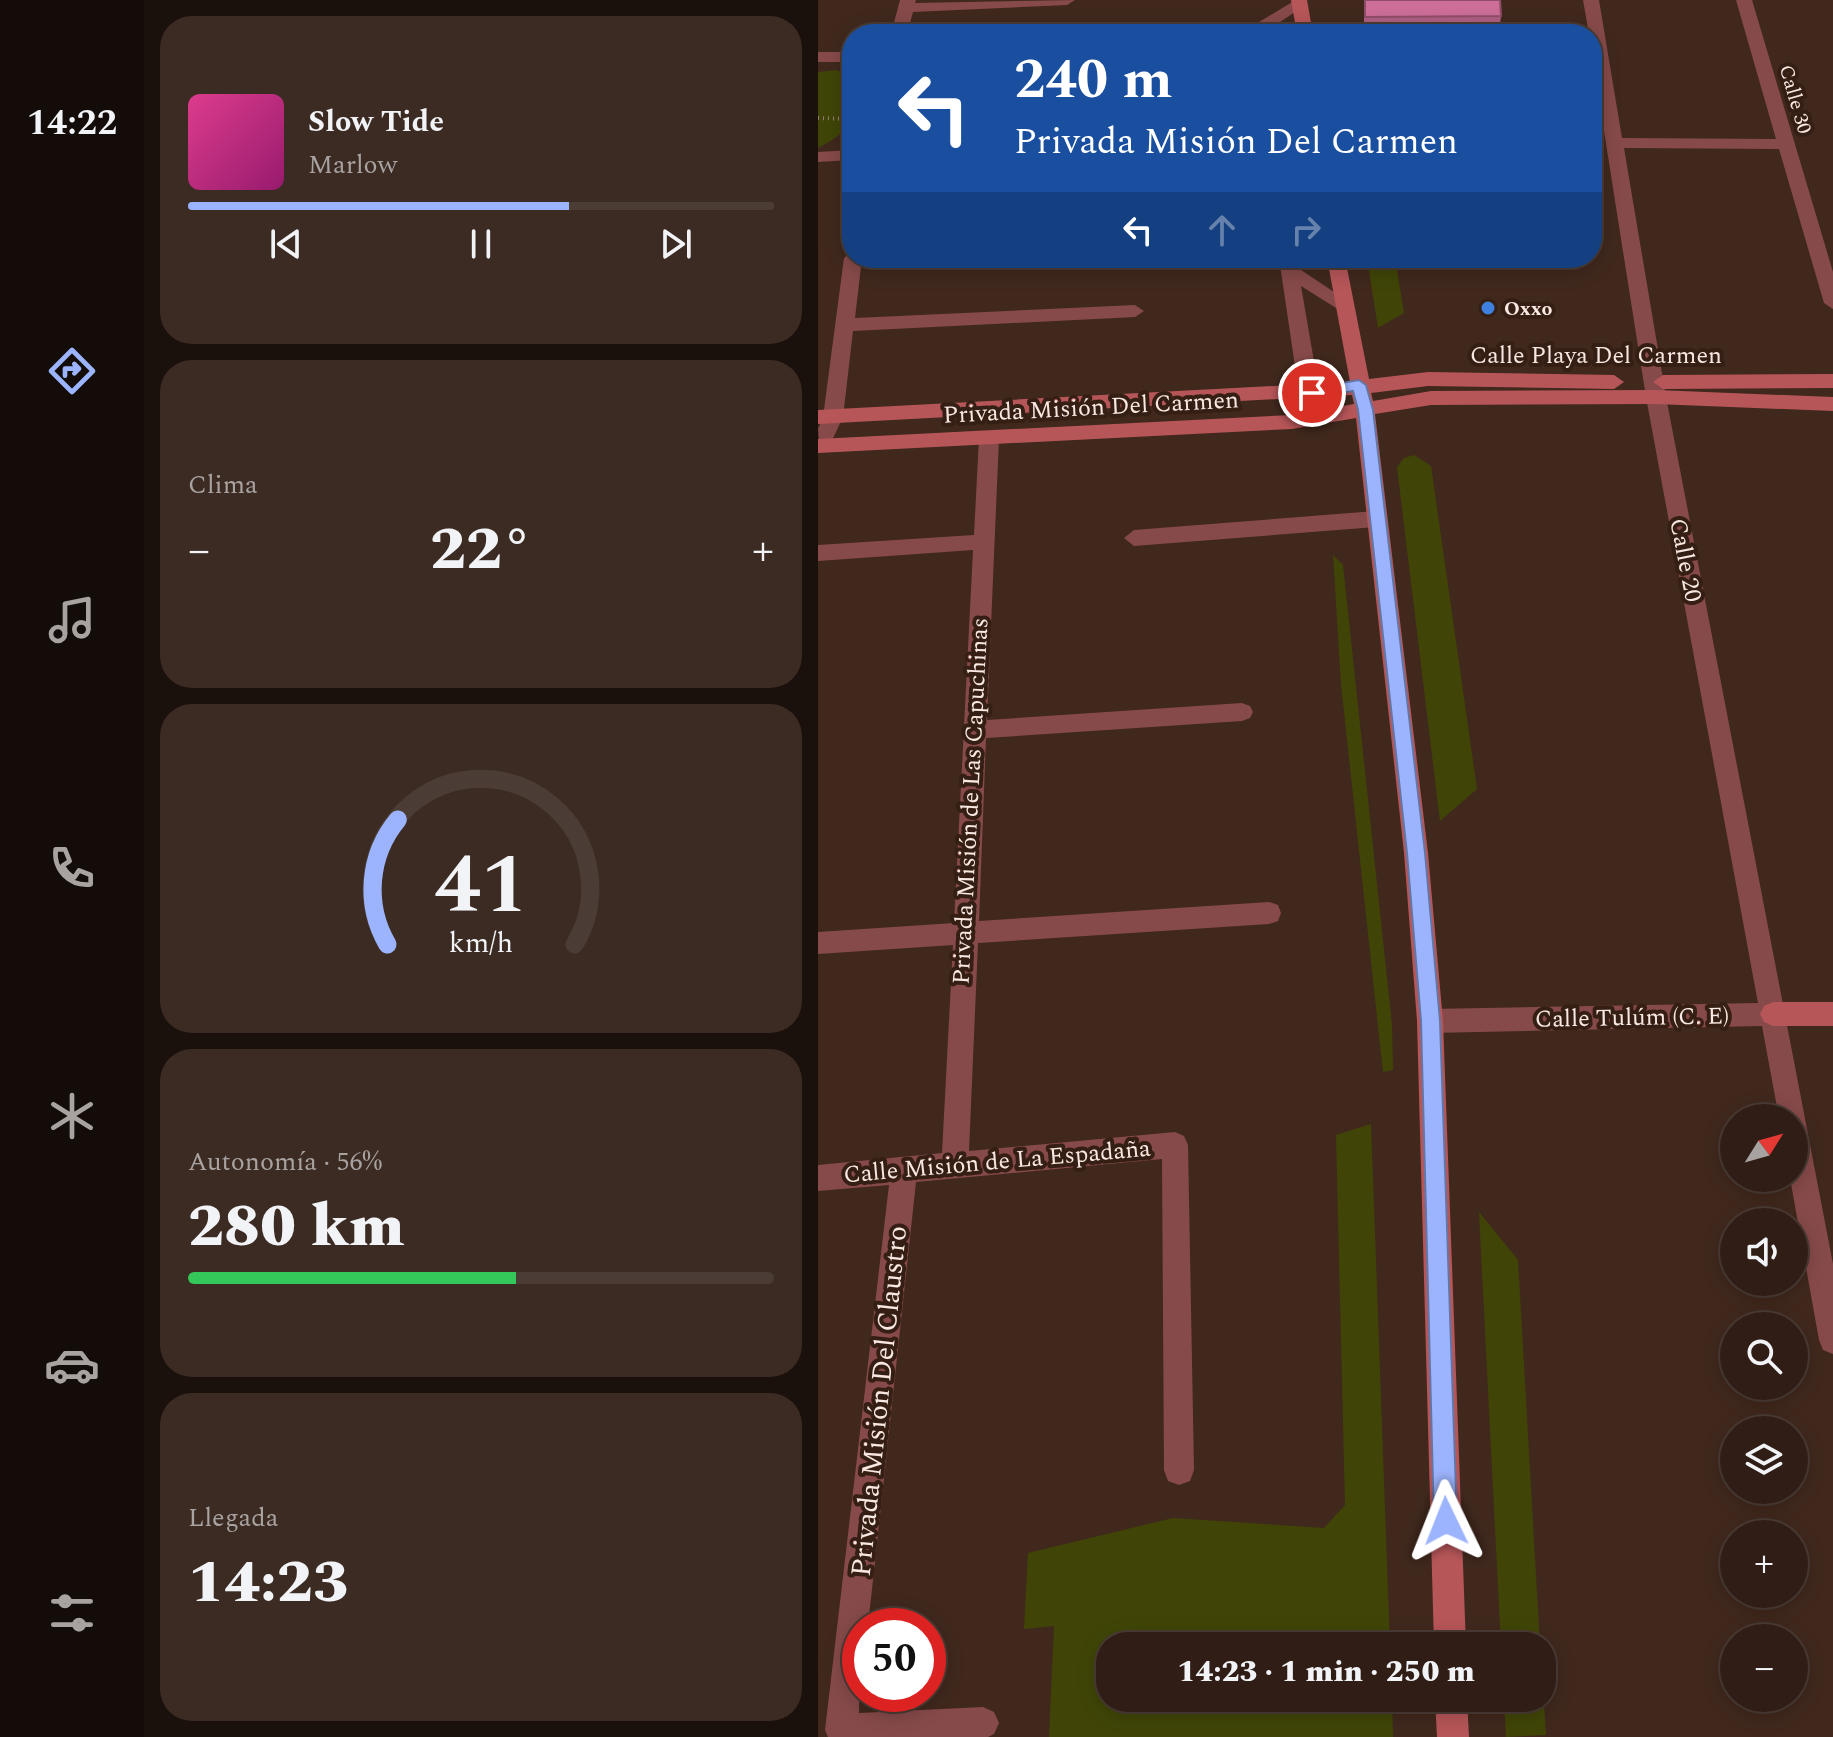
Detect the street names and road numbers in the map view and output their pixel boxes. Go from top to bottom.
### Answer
street label: Calle 30 [1771,61,1819,137]
street label: Calle Playa Del Carmen [1470,338,1722,374]
street label: Privada Misión Del Carmen [942,382,1240,434]
street label: Calle 20 [1659,515,1711,605]
street label: Privada Misión de Las Capuchinas [943,617,999,985]
street label: Calle Tulúm (C. E) [1535,998,1729,1038]
street label: Calle Misión de La Espadaña [842,1131,1152,1193]
street label: Privada Misión Del Claustro [840,1224,919,1579]

